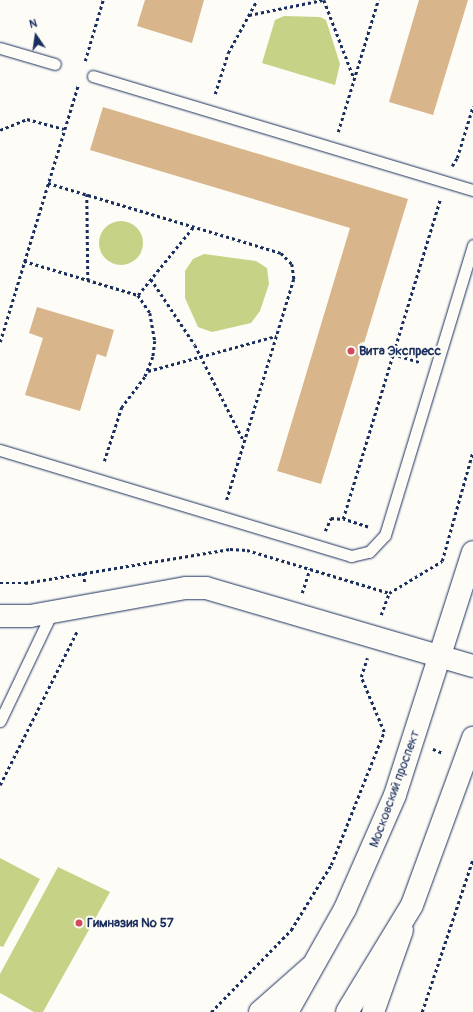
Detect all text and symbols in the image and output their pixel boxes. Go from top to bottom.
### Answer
north arrow [16,16,56,56]
text: N [28,17,38,31]
place label: Вита Экспресс [359,343,441,359]
marker: Вита Экспресс [346,346,356,356]
street label: Московский проспект [367,728,423,850]
place label: Гимназия № 57 [87,915,174,931]
marker: Гимназия № 57 [74,918,84,928]

